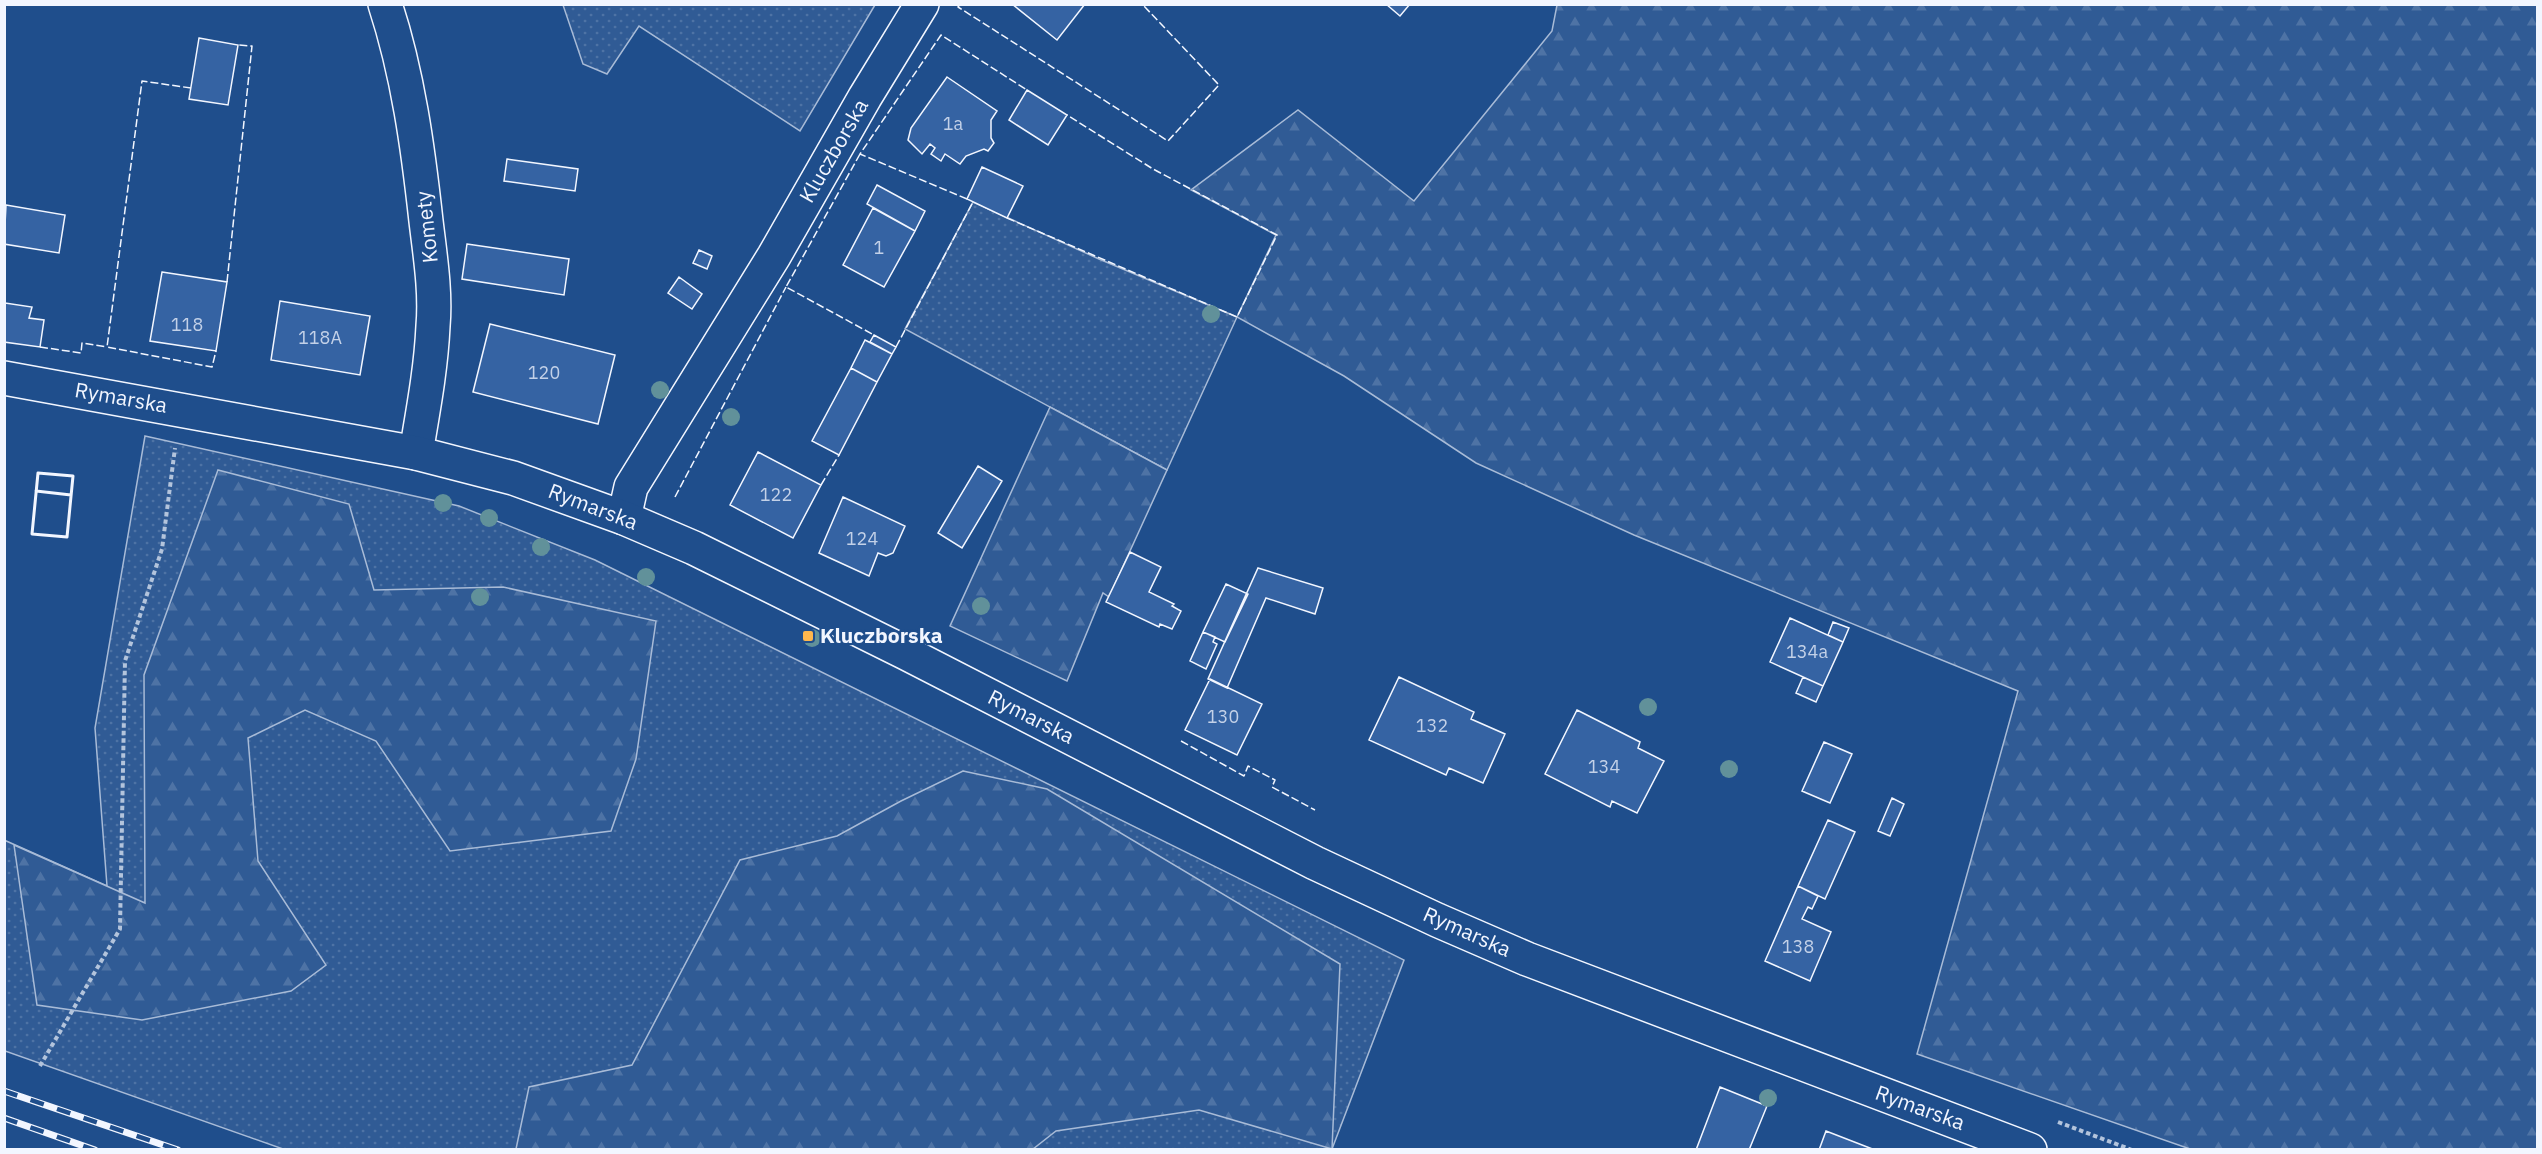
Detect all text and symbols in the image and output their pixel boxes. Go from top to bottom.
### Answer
street label: Kluczborska [792,94,874,207]
house number: 1a [943,112,964,135]
street label: Komety [408,189,444,265]
house number: 1 [874,236,884,259]
house number: 118 [171,313,203,336]
house number: 118A [298,326,342,349]
house number: 120 [528,361,560,384]
street label: Rymarska [73,375,170,419]
street label: Rymarska [545,476,642,536]
house number: 122 [760,483,792,506]
house number: 124 [846,527,878,550]
place label: Kluczborska [820,621,943,649]
marker: Kluczborska [801,629,815,643]
house number: 134a [1786,640,1828,663]
street label: Rymarska [983,682,1079,750]
house number: 130 [1207,705,1239,728]
house number: 132 [1416,714,1448,737]
house number: 134 [1588,755,1620,778]
street label: Rymarska [1419,899,1516,963]
house number: 138 [1782,935,1814,958]
street label: Rymarska [1872,1078,1969,1136]

